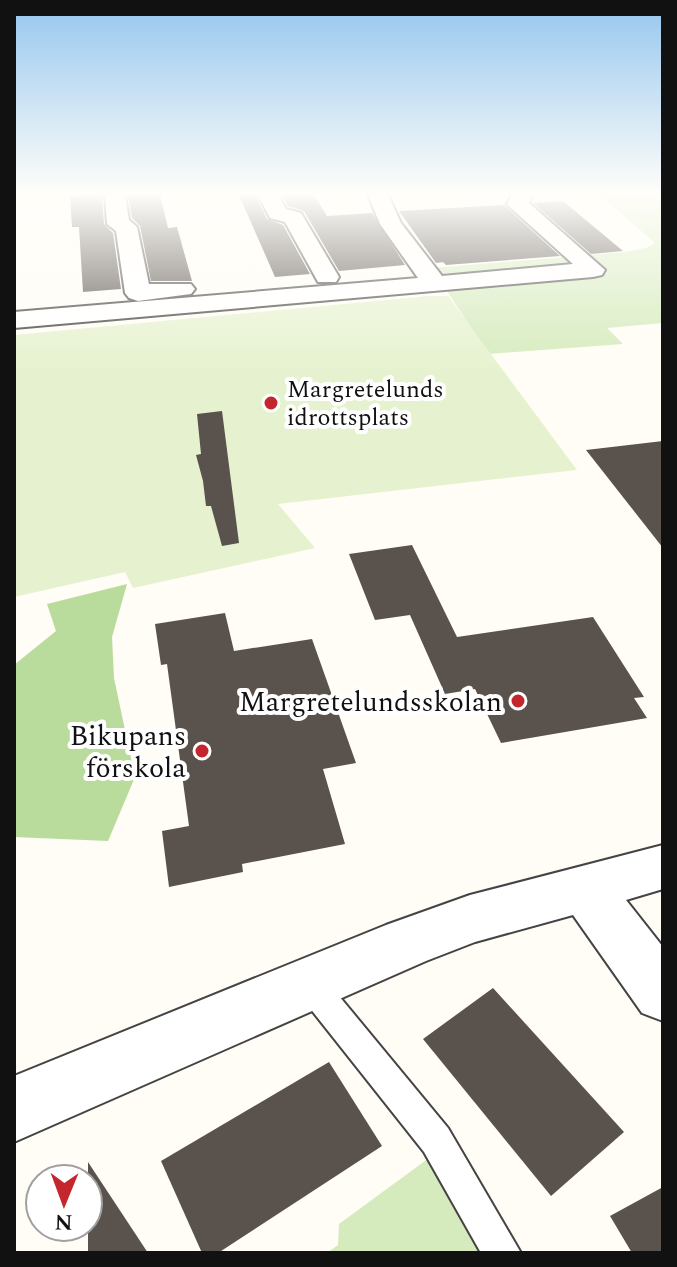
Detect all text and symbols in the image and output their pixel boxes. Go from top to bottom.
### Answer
place label: Margretelunds idrottsplats [287,372,444,436]
marker: Margretelunds idrottsplats [262,394,280,412]
place label: Margretelundsskolan [239,681,502,724]
marker: Margretelundsskolan [509,692,527,710]
place label: Bikupans förskola [70,715,186,790]
marker: Bikupans förskola [193,742,211,760]
north arrow [24,1163,104,1243]
text: N [54,1205,73,1238]

